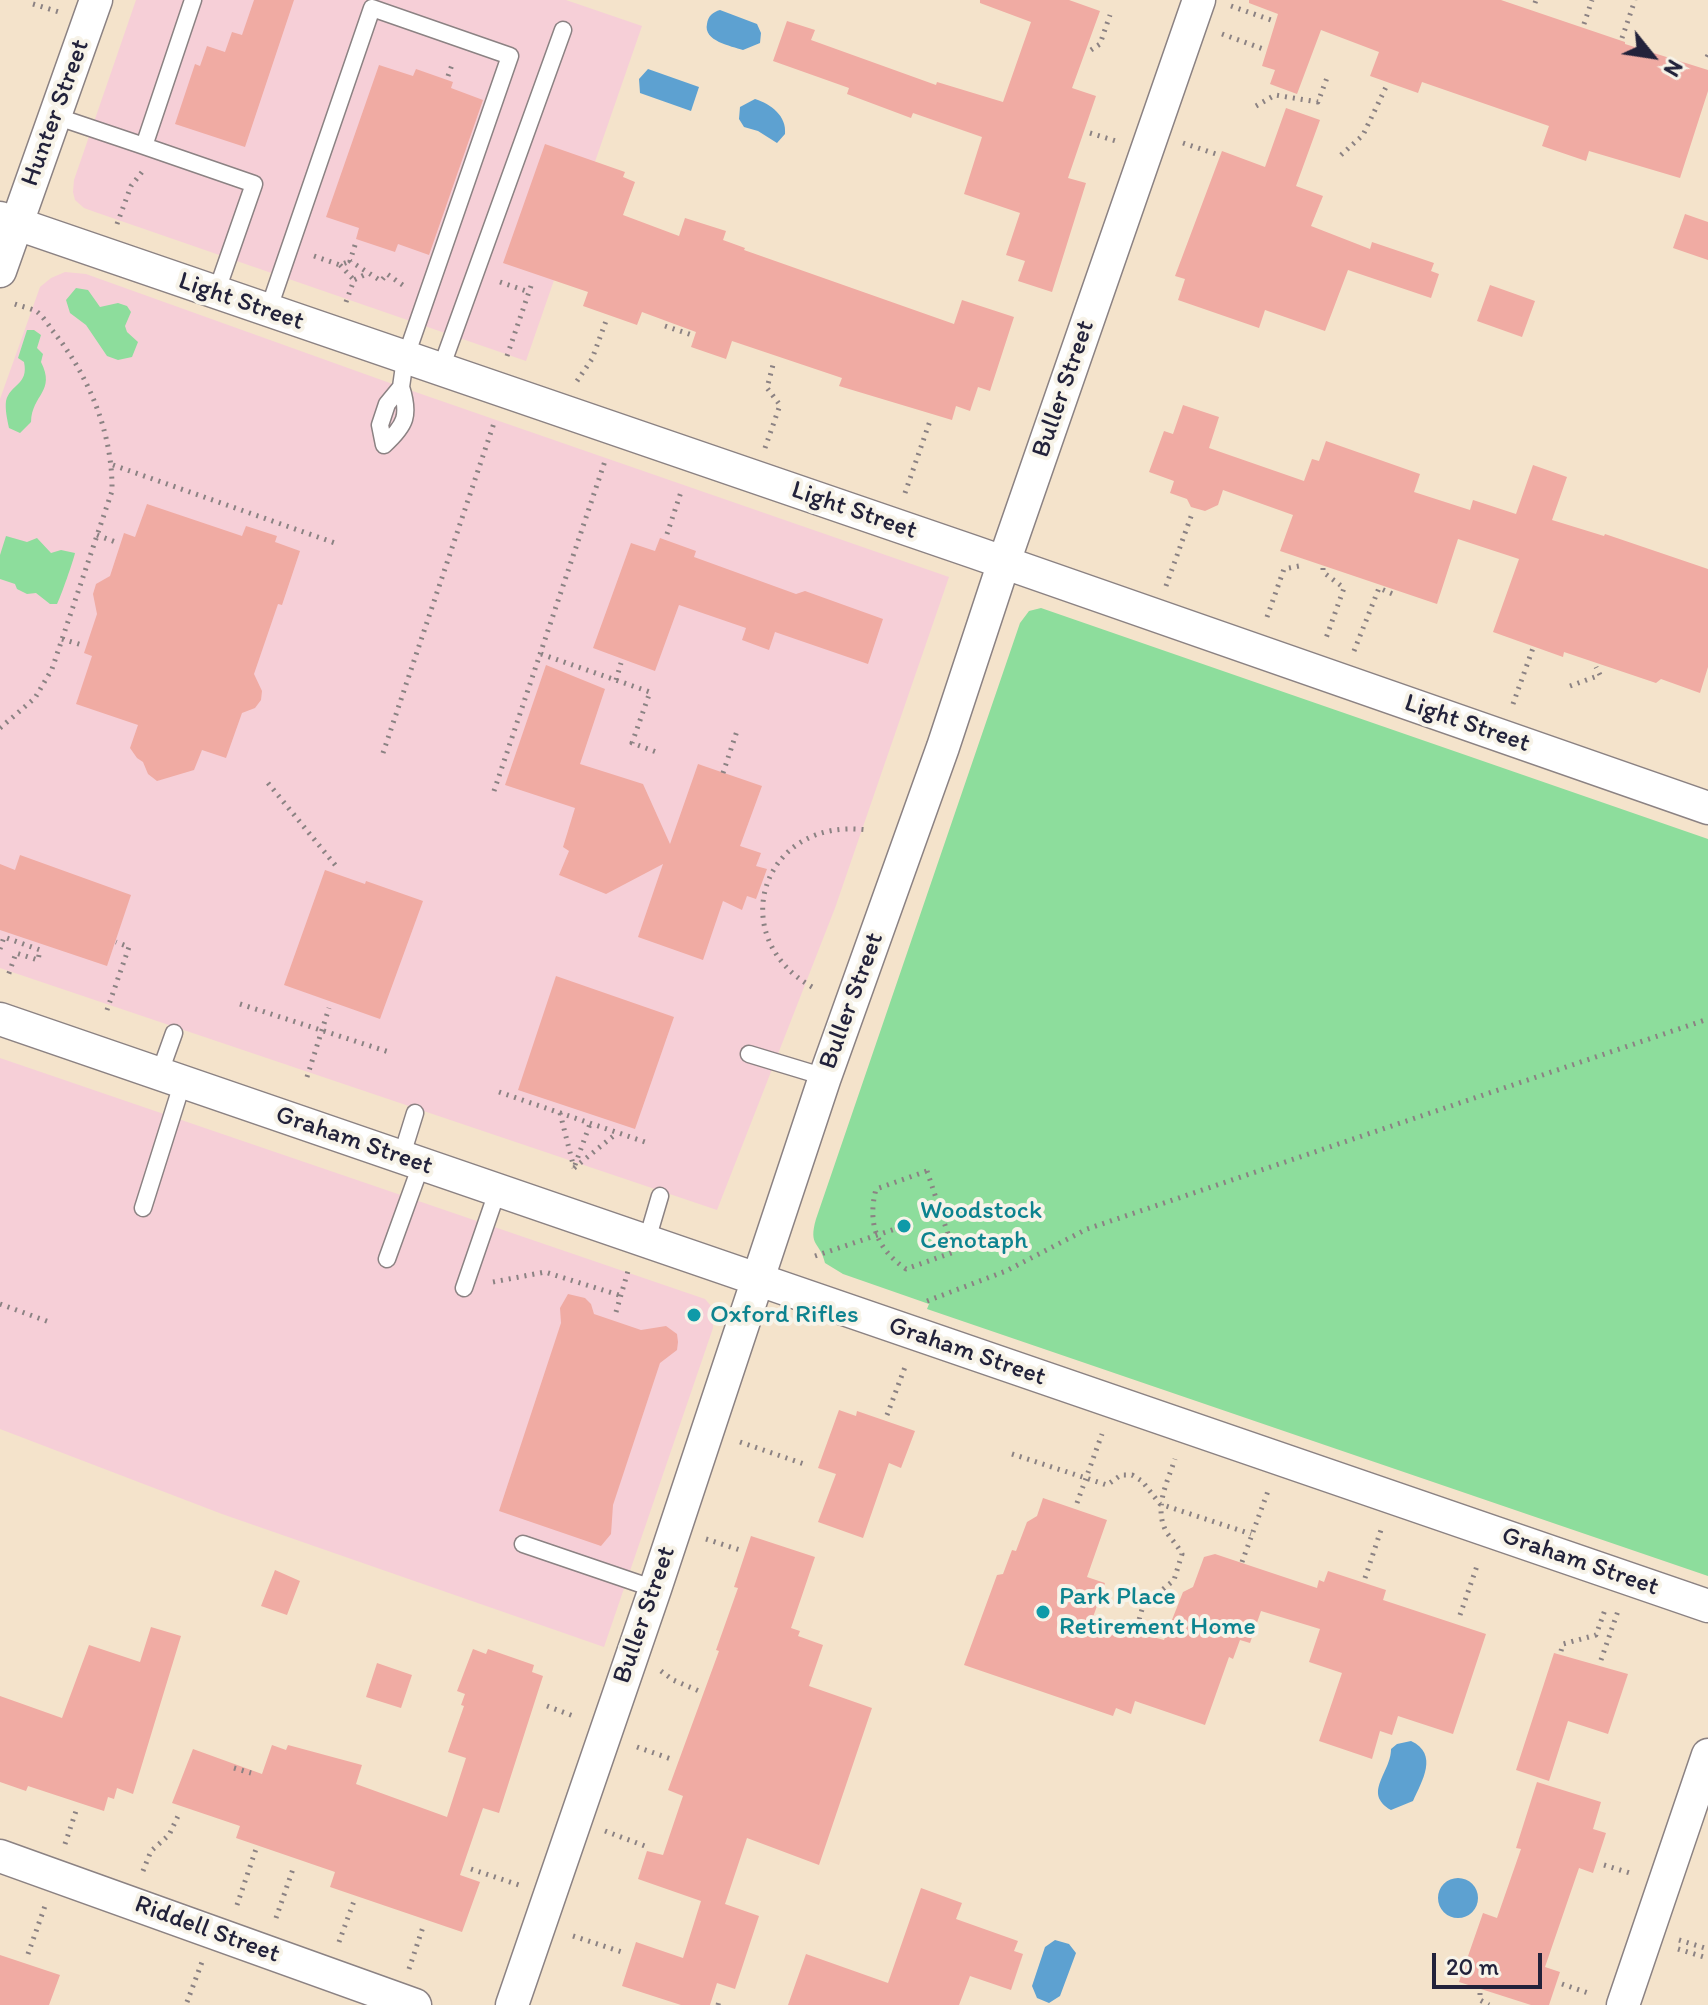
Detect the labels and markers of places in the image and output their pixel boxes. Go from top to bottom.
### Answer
place label: Woodstock Cenotaph [920,1195,1042,1256]
marker: Woodstock Cenotaph [895,1217,913,1235]
place label: Oxford Rifles [710,1299,859,1331]
marker: Oxford Rifles [685,1306,703,1324]
place label: Park Place Retirement Home [1059,1581,1256,1642]
marker: Park Place Retirement Home [1034,1603,1052,1621]

